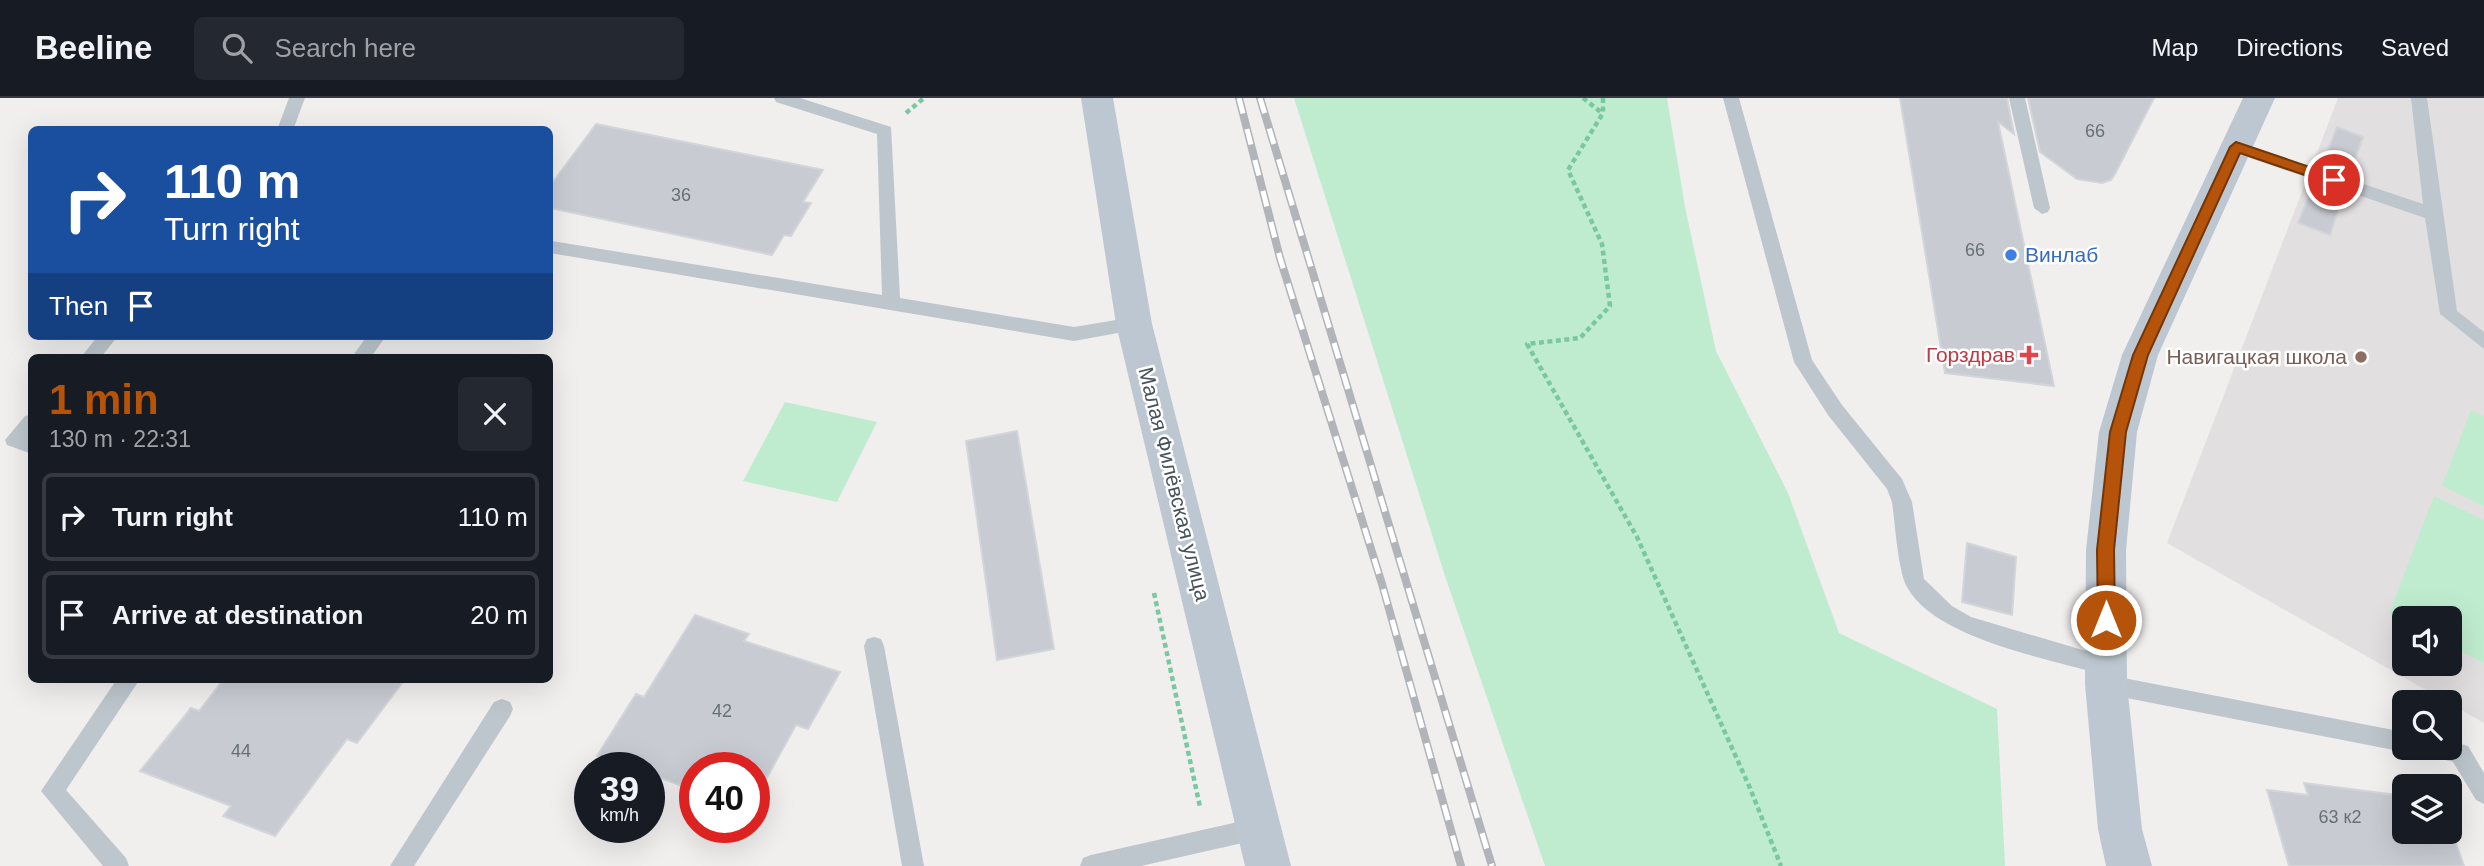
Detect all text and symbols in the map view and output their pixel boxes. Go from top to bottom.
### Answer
search box [194,17,684,80]
text: Beeline [35,29,152,66]
icon: search [218,29,256,67]
text: Search here [274,33,416,63]
text: Map [2152,34,2198,61]
text: Directions [2236,34,2343,61]
text: Saved [2381,34,2449,61]
house number: 66 [2085,121,2105,141]
pin [2304,150,2364,210]
icon: right [49,154,140,245]
text: 110 m [164,154,300,208]
icon: arrive [2315,161,2353,199]
house number: 36 [671,185,691,205]
text: Turn right [164,211,300,247]
house number: 66 [1965,240,1985,260]
place label: Винлаб [2025,243,2098,266]
marker: Винлаб [2003,247,2019,263]
icon: arrive [122,287,160,325]
text: Then [49,291,108,321]
place label: Горздрав [1926,343,2015,366]
place label: Навигацкая школа [2166,345,2347,368]
marker: Горздрав [2021,347,2037,363]
marker: Навигацкая школа [2353,349,2369,365]
street label: Малая Филёвская улица [1134,365,1215,603]
text: 1 min [49,376,159,423]
button: close [458,377,532,451]
text: 130 m · 22:31 [49,426,191,452]
icon: right [53,498,91,536]
text: Turn right [112,502,233,532]
text: 110 m [458,502,528,532]
position arrow [2069,583,2143,657]
icon: arrive [53,596,91,634]
text: Arrive at destination [112,600,363,630]
text: 20 m [470,600,528,630]
map controls [2392,606,2462,844]
button: sound [2392,606,2462,676]
button: search [2392,690,2462,760]
house number: 42 [712,701,732,721]
house number: 44 [231,741,251,761]
speed limit sign: 40 [679,752,770,843]
text: 39 [600,769,639,808]
button: layers [2392,774,2462,844]
text: km/h [600,805,639,825]
house number: 63 к2 [2319,807,2361,827]

